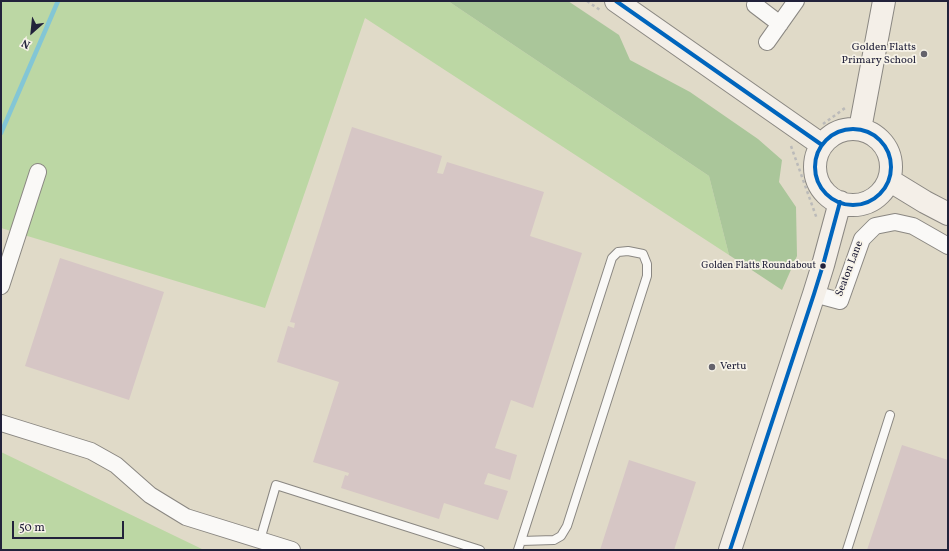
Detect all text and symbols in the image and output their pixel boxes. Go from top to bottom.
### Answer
north arrow [12,12,52,52]
text: N [19,35,33,52]
place label: Golden Flatts Primary School [842,41,916,67]
marker: Golden Flatts Primary School [919,49,929,59]
street label: Seaton Lane [833,239,867,299]
place label: Golden Flatts Roundabout [701,260,816,272]
marker: Golden Flatts Roundabout [818,261,828,271]
place label: Vertu [720,360,746,374]
marker: Vertu [707,362,717,372]
scale bar [14,513,126,539]
text: 50 m [19,520,45,536]

